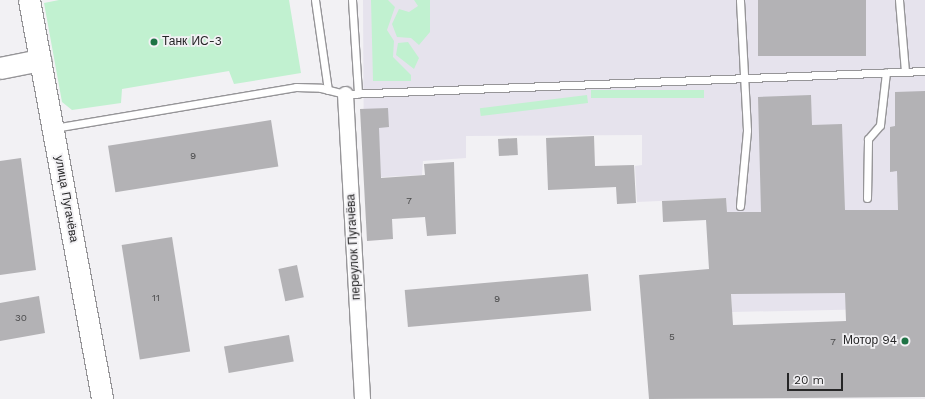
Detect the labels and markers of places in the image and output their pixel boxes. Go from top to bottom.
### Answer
place label: Танк ИС-3 [162,35,222,49]
marker: Танк ИС-3 [149,37,159,47]
place label: Мотор 94 [843,334,897,348]
marker: Мотор 94 [900,336,910,346]

